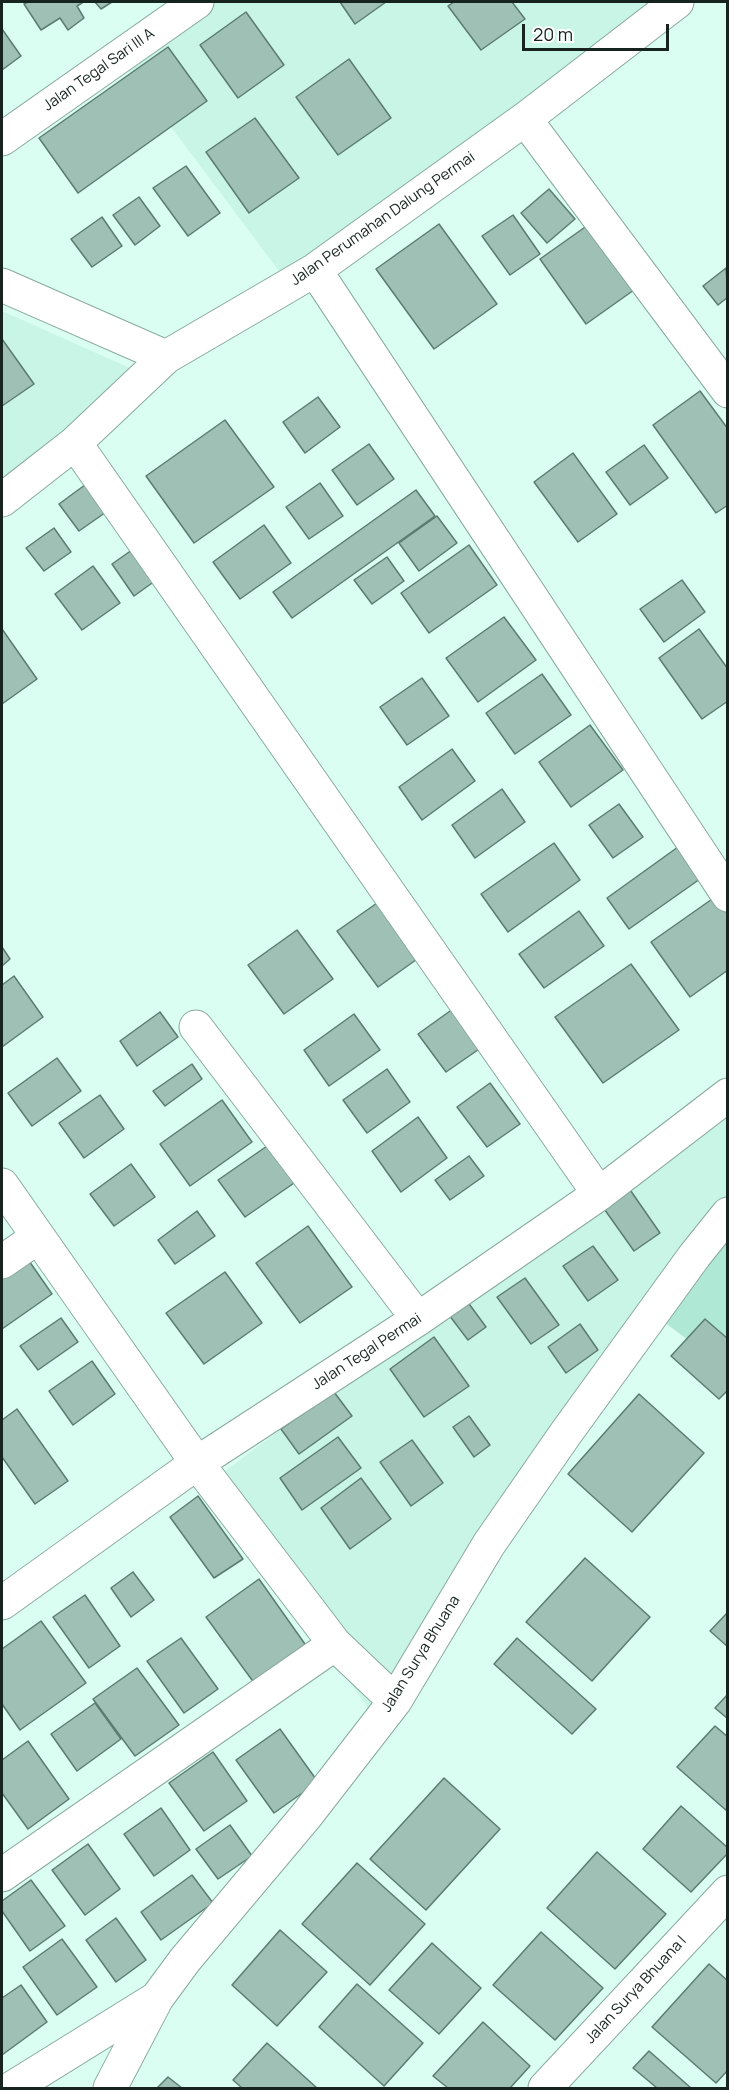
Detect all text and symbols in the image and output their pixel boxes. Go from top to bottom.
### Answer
scale bar [525,12,672,50]
text: 20 m [533,22,573,46]
street label: Jalan Tegal Sari III A [40,25,158,115]
street label: Jalan Perumahan Dalung Permai [287,148,479,290]
street label: Jalan Tegal Permai [309,1310,425,1394]
street label: Jalan Surya Bhuana [378,1592,464,1716]
street label: Jalan Surya Bhuana I [581,1932,691,2048]

